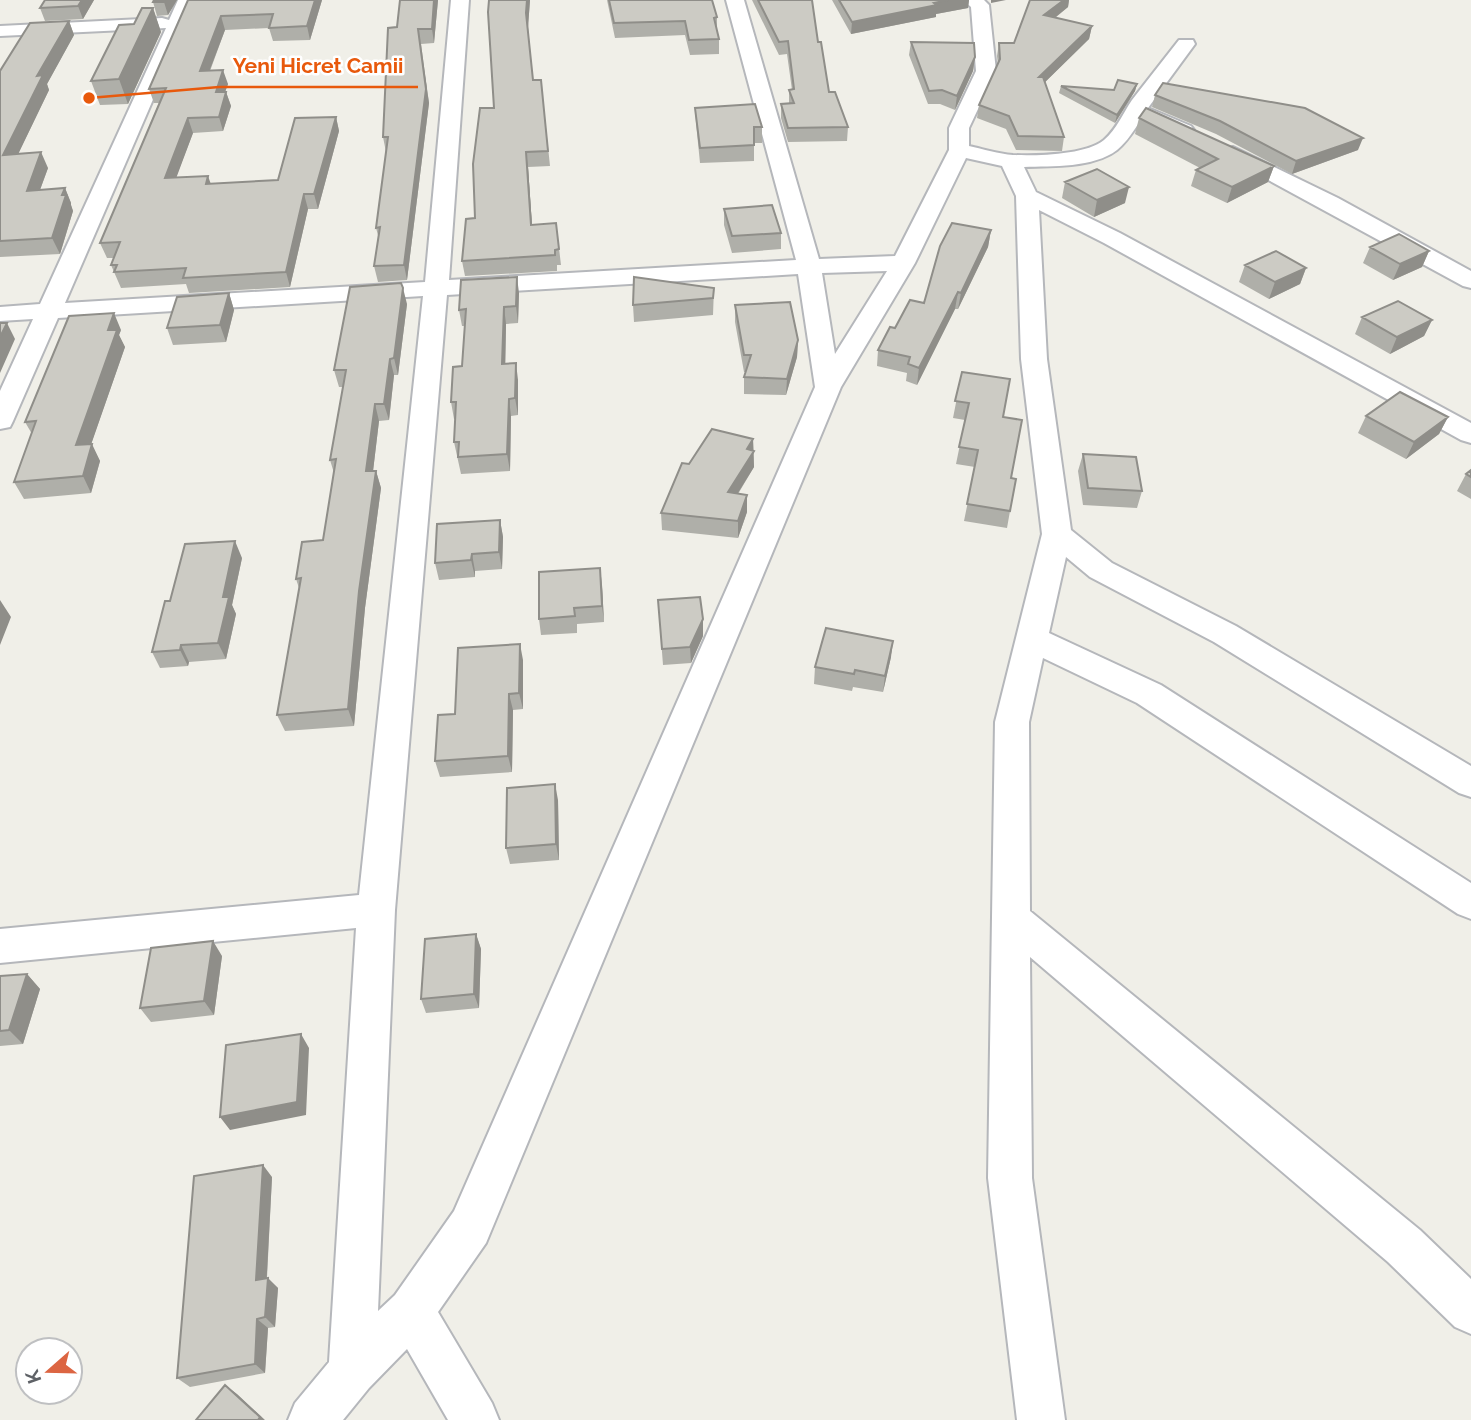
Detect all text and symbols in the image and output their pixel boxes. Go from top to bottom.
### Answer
callout: Yeni Hicret Camii [219,45,418,87]
text: Yeni Hicret Camii [233,53,403,78]
north arrow [14,1336,84,1406]
text: K [20,1367,46,1387]

